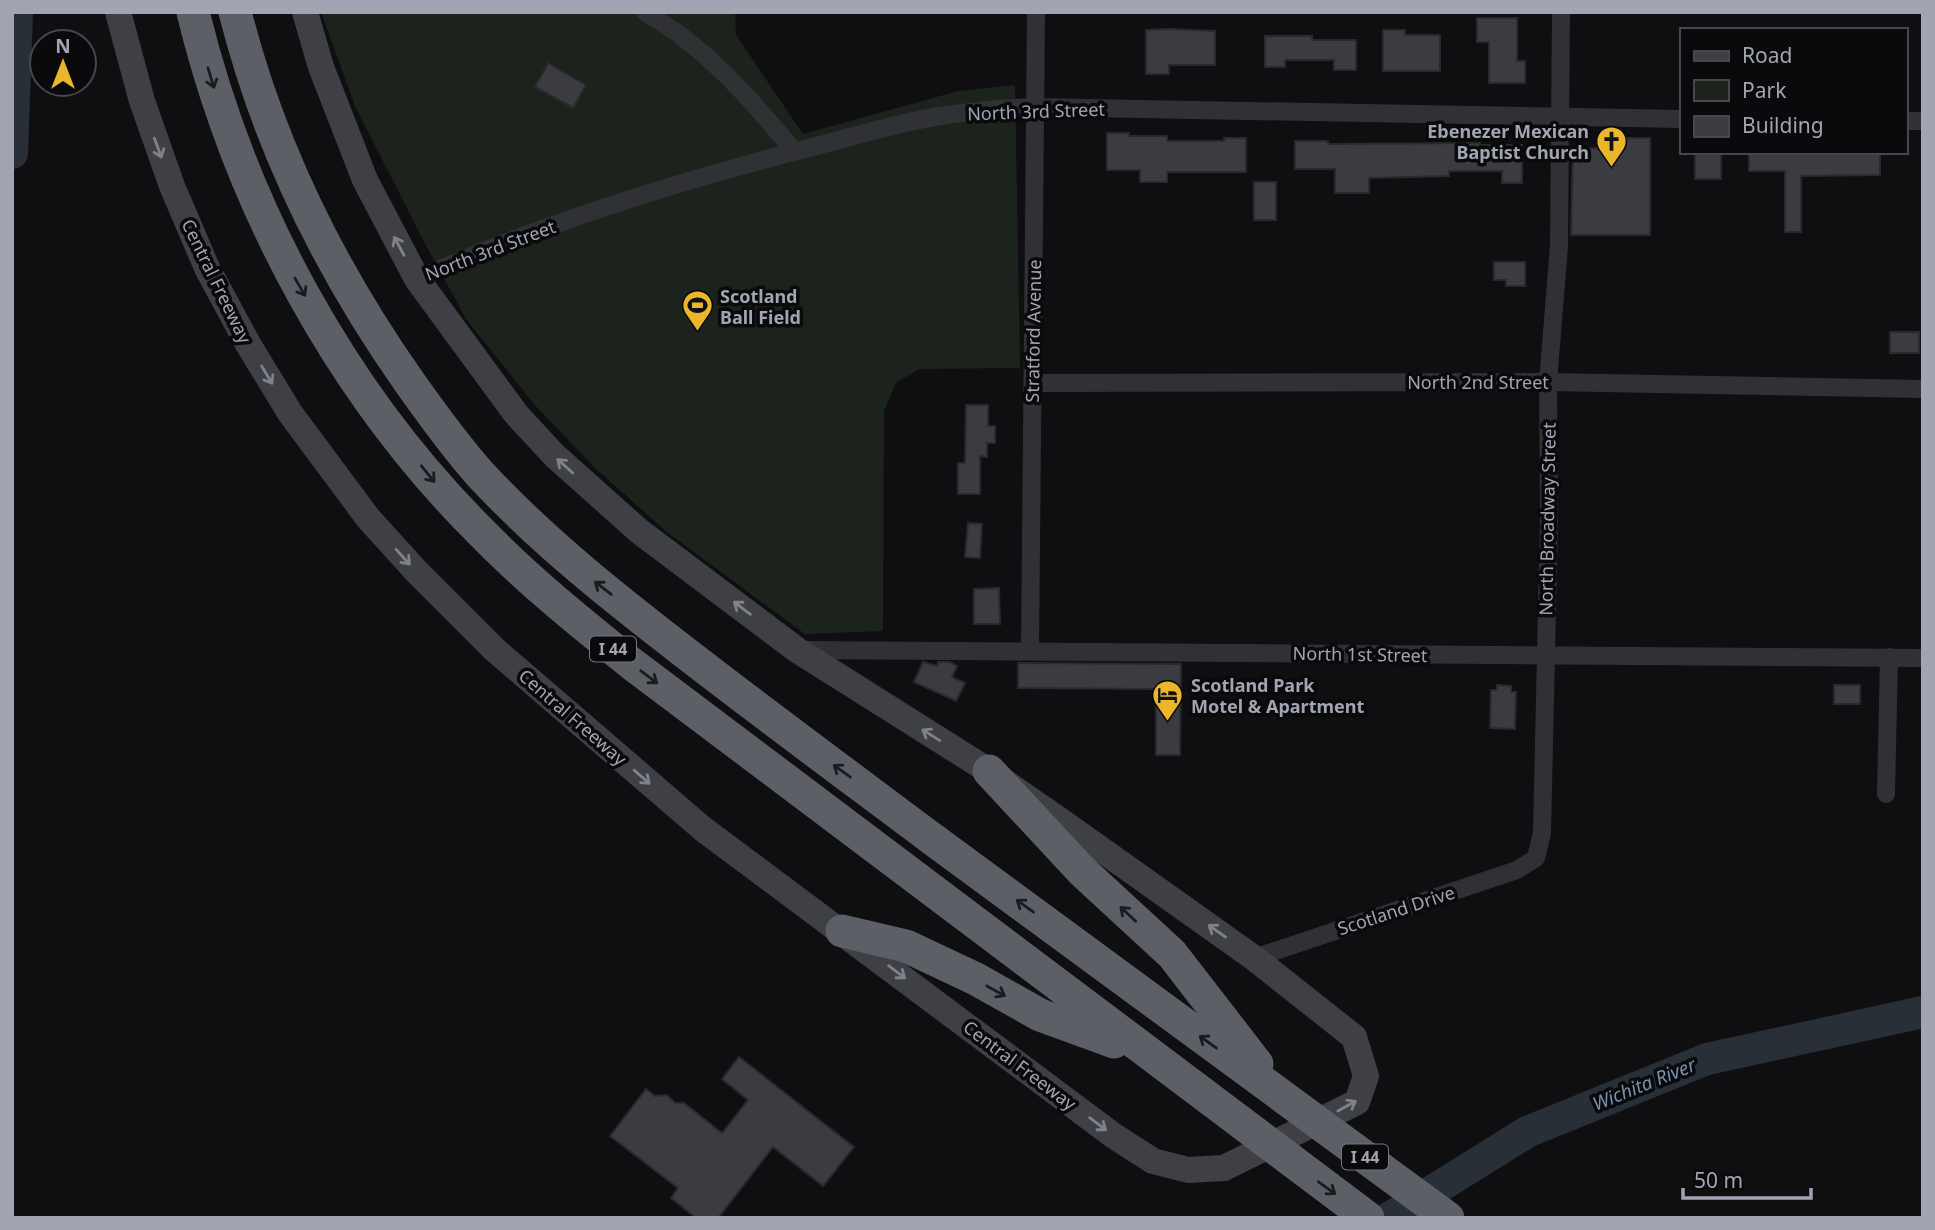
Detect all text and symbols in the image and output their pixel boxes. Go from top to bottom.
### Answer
north arrow [28,28,98,98]
legend [1680,28,1907,154]
text: N [55,33,71,59]
text: Road [1742,41,1792,69]
one-way arrow [205,67,218,89]
text: Park [1742,76,1787,104]
street label: North 3rd Street [967,97,1106,125]
text: Building [1742,111,1824,139]
place label: Ebenezer Mexican Baptist Church [1427,119,1589,164]
church icon: Ebenezer Mexican Baptist Church [1595,124,1629,168]
one-way arrow [153,137,166,158]
street label: North 3rd Street [421,214,559,286]
street label: Central Freeway [177,215,258,348]
one-way arrow [392,236,405,257]
street label: Stratford Avenue [1020,259,1046,403]
one-way arrow [293,276,307,296]
place label: Scotland Ball Field [720,284,801,329]
sports icon: Scotland Ball Field [680,289,714,333]
one-way arrow [260,364,274,384]
street label: North 2nd Street [1407,370,1549,394]
street label: North Broadway Street [1533,422,1561,616]
one-way arrow [557,457,574,474]
one-way arrow [420,465,436,483]
one-way arrow [395,548,411,566]
one-way arrow [594,580,612,596]
one-way arrow [733,601,752,616]
road number: I 44 [590,636,636,662]
street label: North 1st Street [1292,641,1428,667]
street label: Central Freeway [514,664,633,771]
one-way arrow [640,670,658,685]
place label: Scotland Park Motel & Apartment [1191,673,1364,718]
hotel icon: Scotland Park Motel & Apartment [1151,678,1185,722]
one-way arrow [922,727,942,741]
one-way arrow [833,764,851,779]
one-way arrow [633,769,651,785]
street label: Scotland Drive [1334,880,1458,940]
one-way arrow [1016,899,1034,914]
one-way arrow [1120,905,1137,922]
one-way arrow [1208,924,1227,939]
one-way arrow [887,964,906,979]
one-way arrow [985,985,1006,998]
street label: Central Freeway [959,1015,1082,1116]
one-way arrow [1199,1034,1217,1049]
water label: Wichita River [1588,1051,1701,1117]
one-way arrow [1336,1099,1356,1113]
one-way arrow [1088,1116,1107,1131]
road number: I 44 [1342,1144,1388,1170]
scale bar [1683,1156,1811,1200]
text: 50 m [1694,1166,1743,1194]
one-way arrow [1317,1181,1336,1195]

